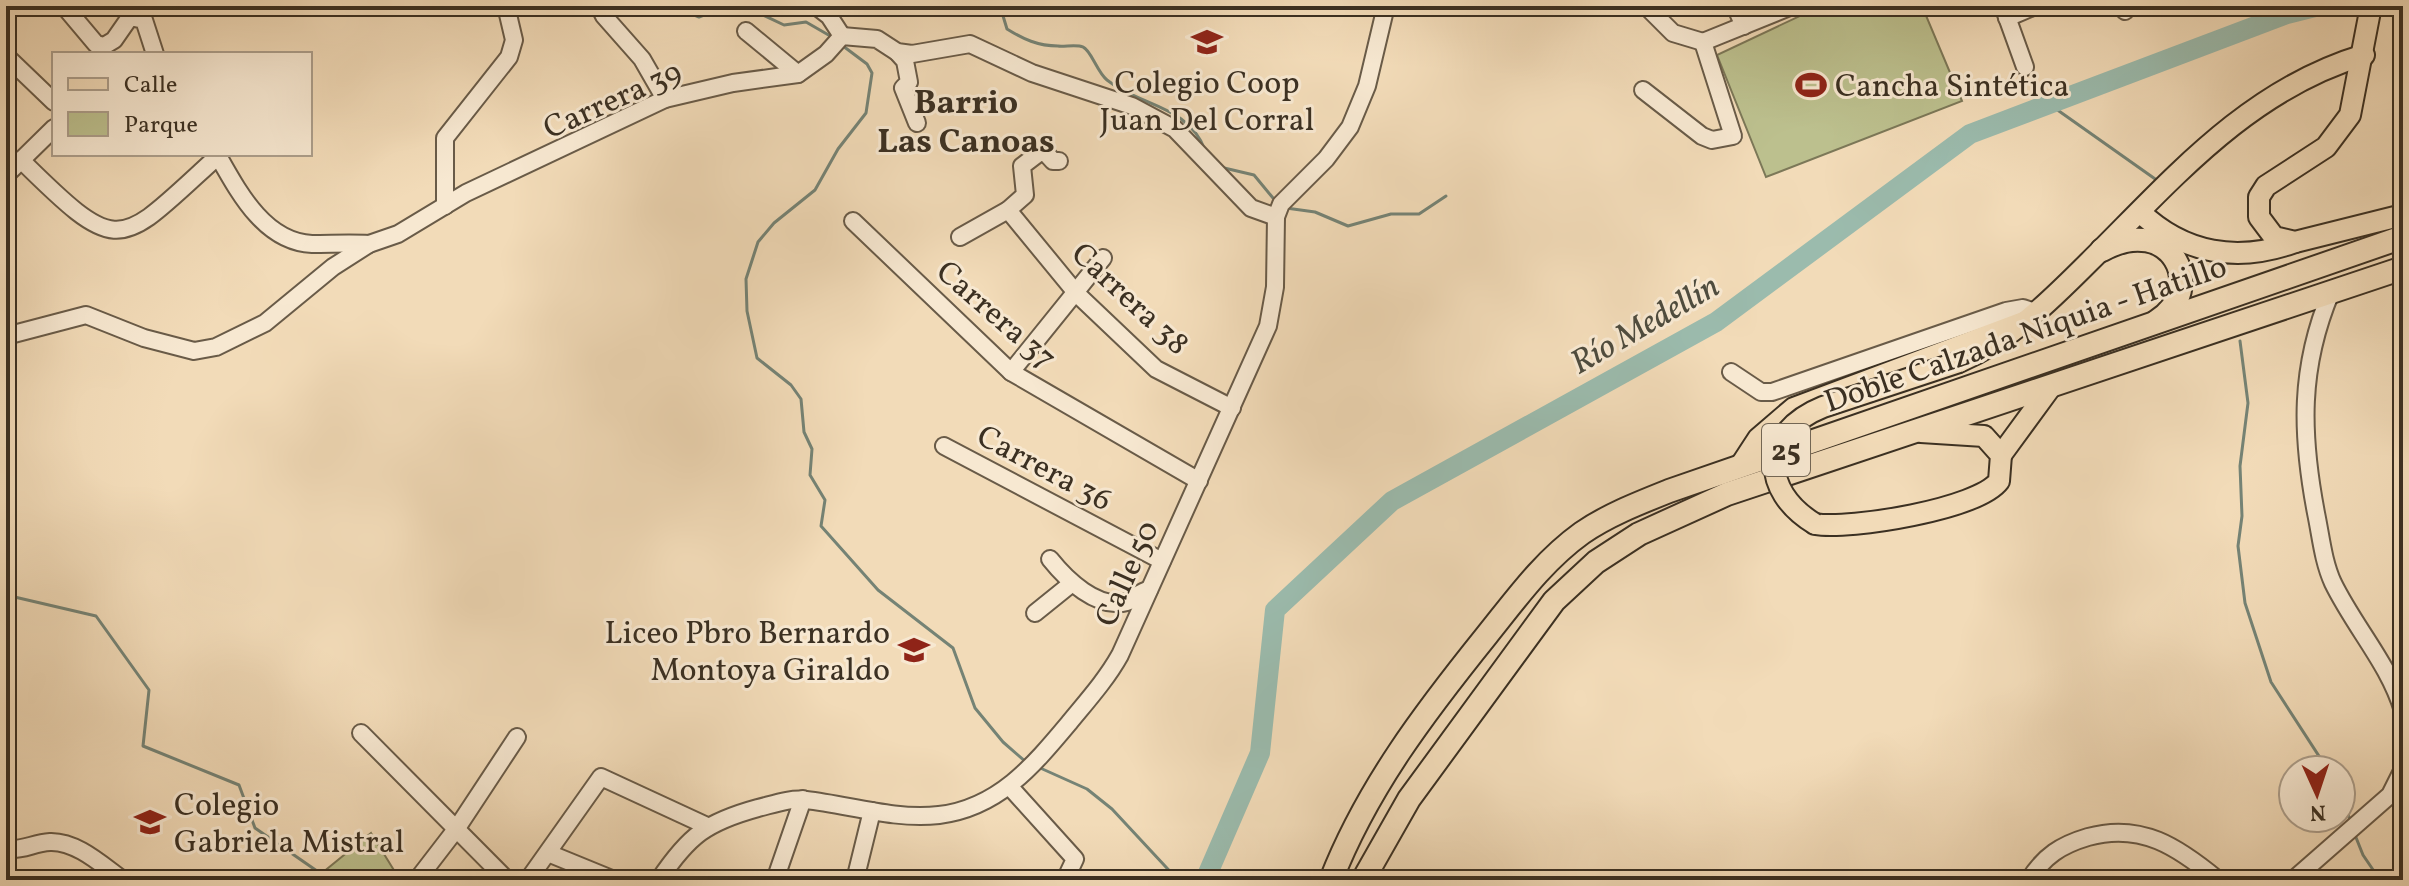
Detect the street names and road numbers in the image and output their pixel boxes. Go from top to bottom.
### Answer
street label: Carrera 39 [537,52,689,152]
street label: Carrera 38 [1060,234,1198,366]
street label: Doble Calzada Niquia - Hatillo [1819,246,2233,426]
street label: Carrera 37 [925,252,1065,381]
street label: Carrera 36 [968,416,1119,524]
road number: 25 [1762,424,1810,476]
street label: Calle 50 [1086,514,1172,634]

